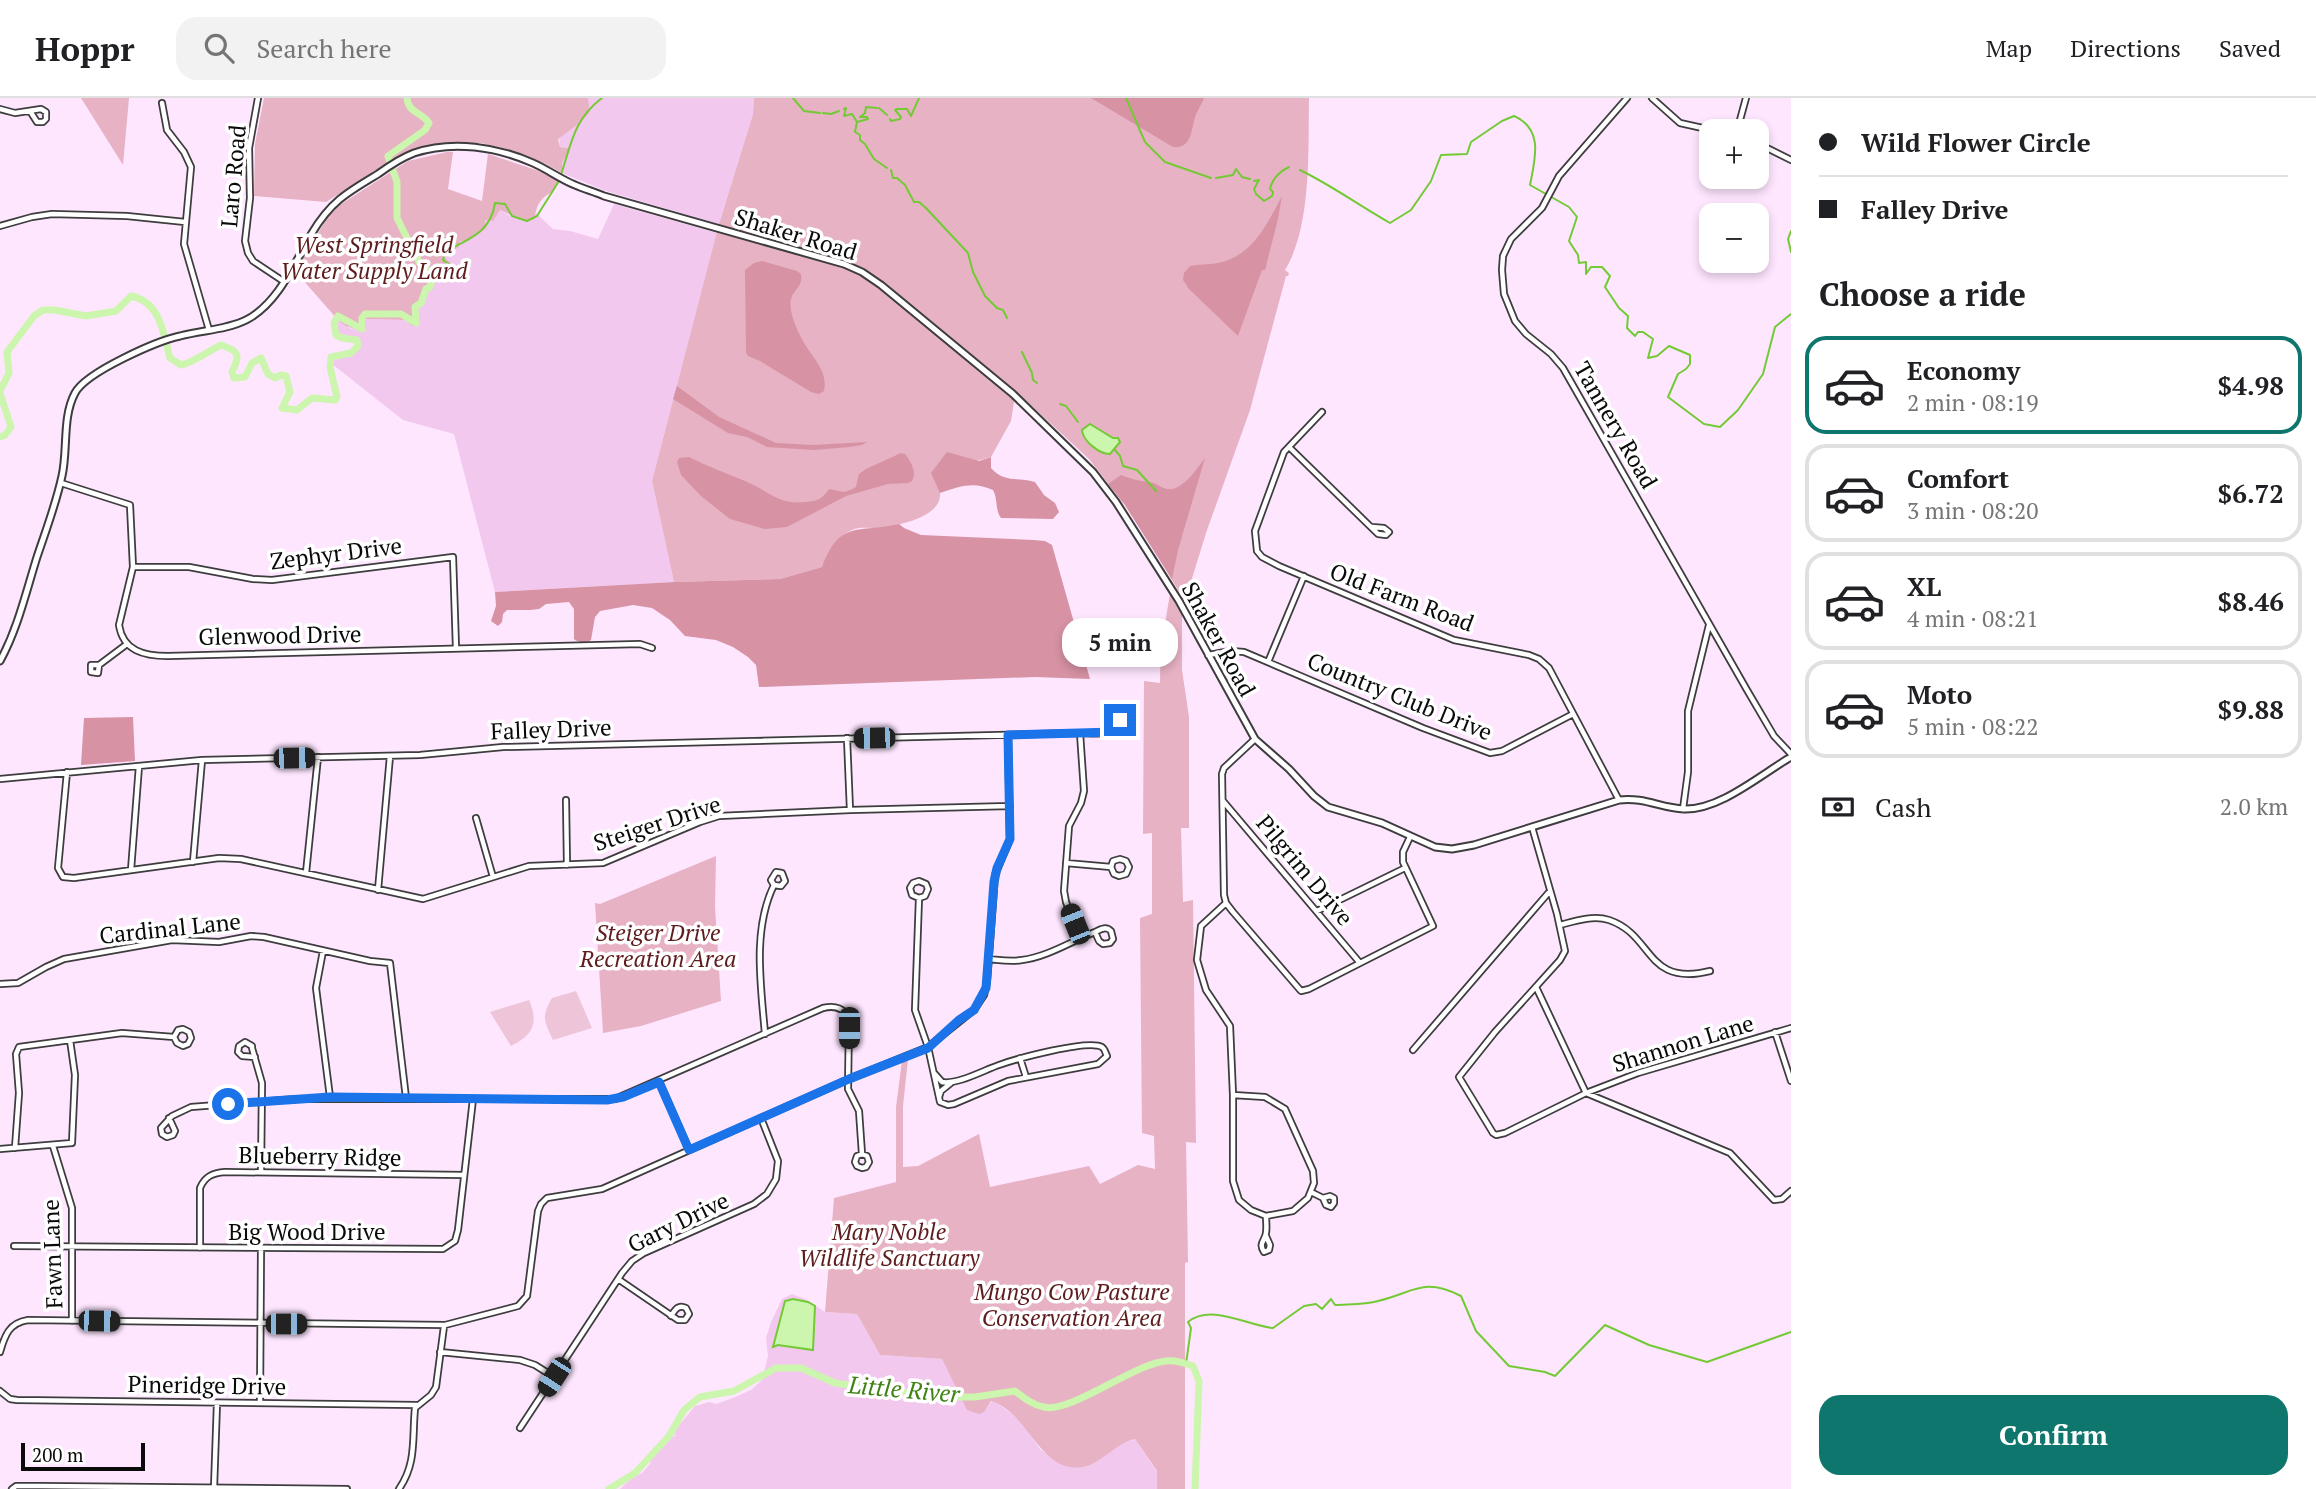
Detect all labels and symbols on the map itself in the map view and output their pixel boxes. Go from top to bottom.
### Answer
street label: Laro Road [213,123,253,229]
street label: Shaker Road [731,201,861,267]
park label: West Springfield Water Supply Land [281,229,468,286]
street label: Tannery Road [1567,356,1665,494]
street label: Zephyr Drive [268,530,404,576]
street label: Old Farm Road [1325,555,1479,639]
street label: Shaker Road [1175,576,1263,702]
street label: Glenwood Drive [198,618,362,652]
callout: 5 min [1062,618,1178,668]
street label: Country Club Drive [1303,645,1497,747]
route end [1104,704,1136,736]
street label: Falley Drive [490,711,612,747]
car [853,727,896,749]
car [273,747,316,769]
street label: Steiger Drive [589,788,725,858]
street label: Pilgrim Drive [1250,808,1360,932]
car [1058,901,1093,947]
street label: Cardinal Lane [98,905,242,951]
park label: Steiger Drive Recreation Area [579,917,736,974]
car [839,1007,860,1049]
street label: Shannon Lane [1609,1007,1757,1079]
route start [212,1088,244,1120]
street label: Blueberry Ridge [238,1139,402,1173]
street label: Gary Drive [622,1184,734,1260]
street label: Fawn Lane [35,1199,69,1309]
street label: Big Wood Drive [228,1216,386,1247]
park label: Mary Noble Wildlife Sanctuary [799,1216,980,1273]
park label: Mungo Cow Pasture Conservation Area [973,1276,1170,1333]
car [78,1310,121,1332]
car [266,1314,308,1335]
car [534,1354,575,1400]
street label: Pineridge Drive [127,1368,287,1402]
water label: Little River [846,1368,963,1410]
scale bar [21,1440,145,1472]

